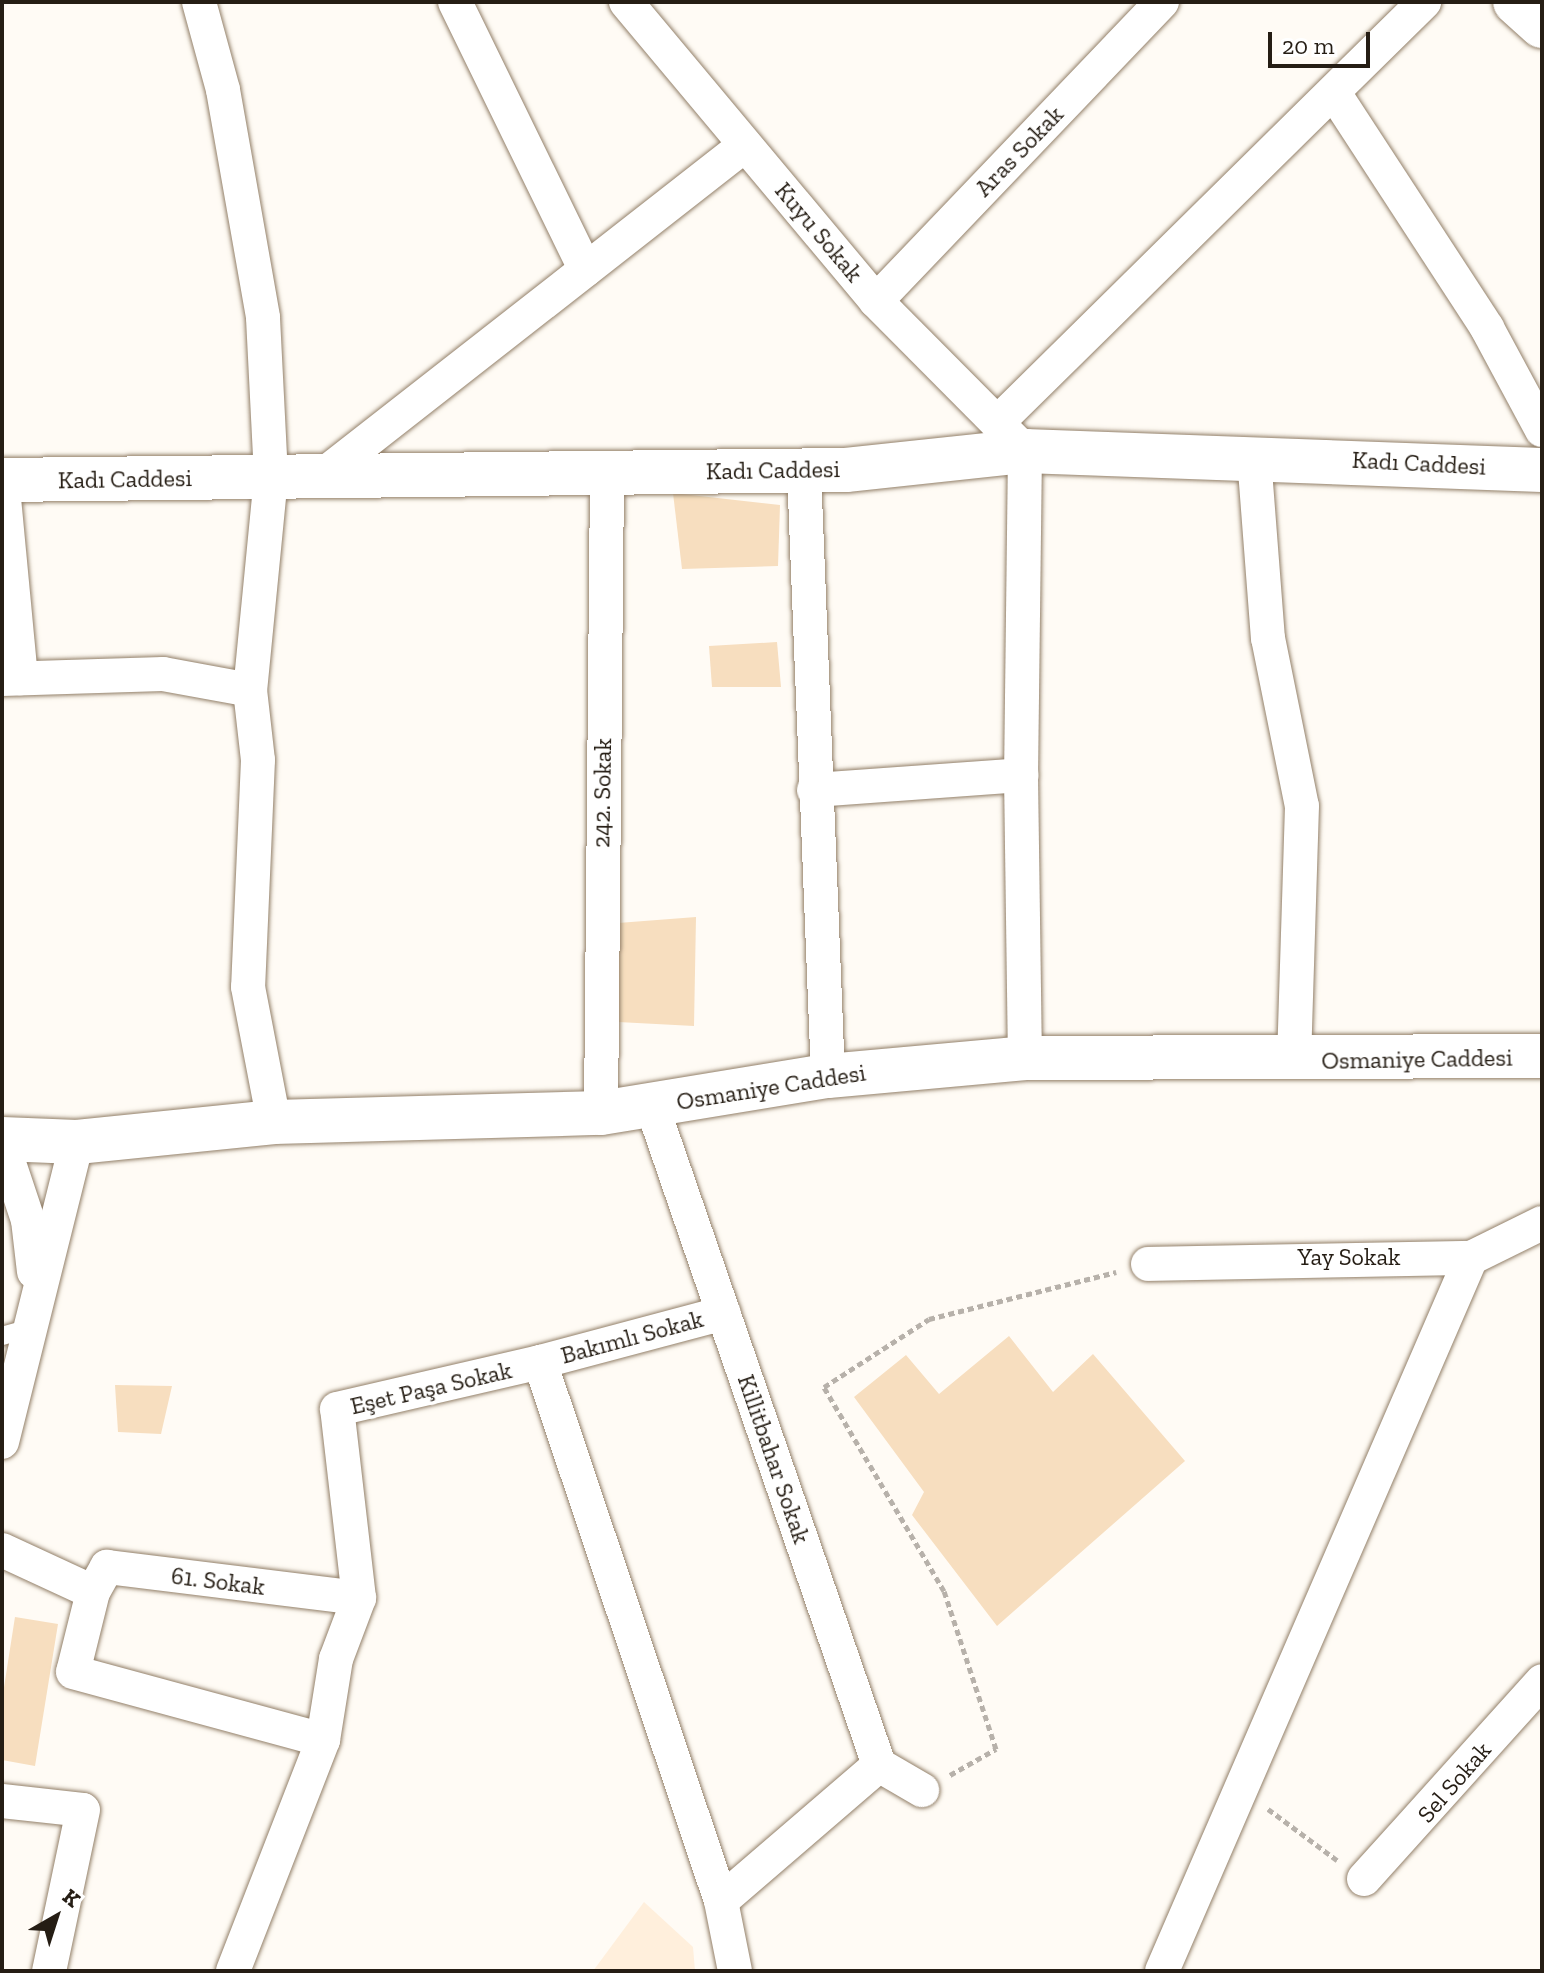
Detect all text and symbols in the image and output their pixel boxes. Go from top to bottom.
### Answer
scale bar [1272,16,1374,66]
text: 20 m [1282,31,1334,60]
street label: Aras Sokak [969,100,1069,202]
street label: Kuyu Sokak [769,176,869,288]
street label: Kadı Caddesi [1351,445,1487,481]
street label: Kadı Caddesi [706,454,840,486]
street label: Kadı Caddesi [58,463,192,495]
street label: 242. Sokak [587,738,617,848]
street label: Osmaniye Caddesi [1321,1043,1513,1075]
street label: Osmaniye Caddesi [674,1058,868,1116]
street label: Yay Sokak [1297,1243,1401,1271]
street label: Bakımlı Sokak [558,1304,706,1370]
street label: Eşet Paşa Sokak [348,1355,514,1421]
street label: Killitbahar Sokak [732,1371,816,1547]
street label: 61. Sokak [170,1561,266,1601]
street label: Sel Sokak [1411,1736,1497,1828]
north arrow [16,1877,96,1957]
text: K [57,1883,86,1913]

